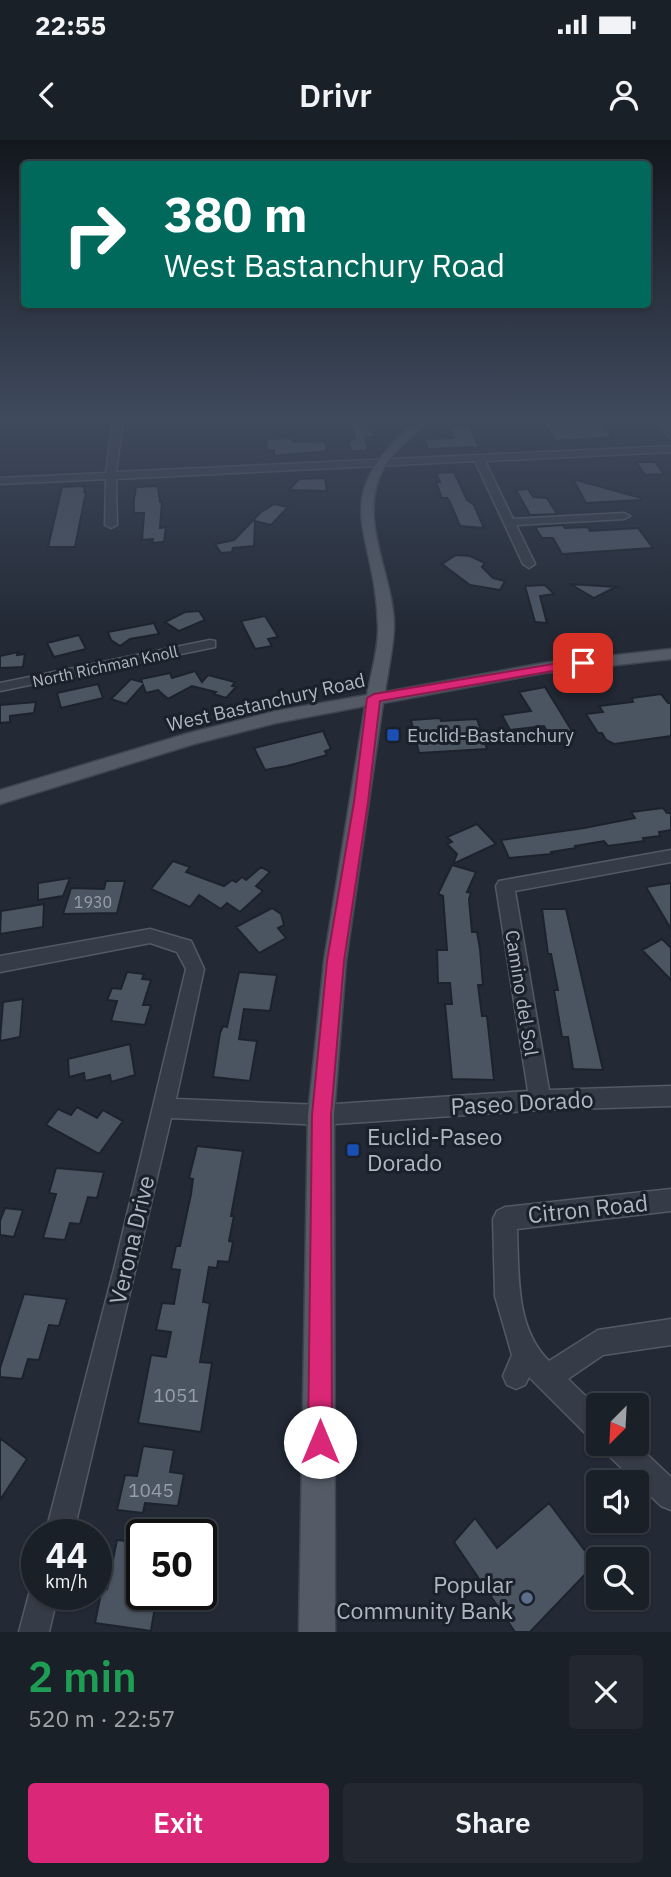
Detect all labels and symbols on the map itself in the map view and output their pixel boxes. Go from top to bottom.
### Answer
pin [553,633,613,693]
street label: North Richman Knoll [30,641,180,691]
street label: West Bastanchury Road [165,668,367,736]
place label: Euclid-Bastanchury [407,723,575,747]
marker: Euclid-Bastanchury [385,727,401,743]
house number: 1930 [74,892,112,912]
street label: Camino del Sol [500,928,544,1058]
street label: Paseo Dorado [450,1083,594,1121]
place label: Euclid-Paseo Dorado [367,1121,502,1177]
marker: Euclid-Paseo Dorado [345,1142,361,1158]
street label: Verona Drive [102,1172,160,1307]
street label: Citron Road [526,1187,649,1229]
house number: 1051 [153,1383,199,1407]
north arrow [586,1393,649,1456]
position arrow [283,1405,357,1479]
house number: 1045 [128,1478,174,1502]
speed limit sign: 50 [126,1519,217,1610]
place label: Popular Community Bank [336,1569,514,1625]
marker: Popular Community Bank [519,1590,535,1606]

